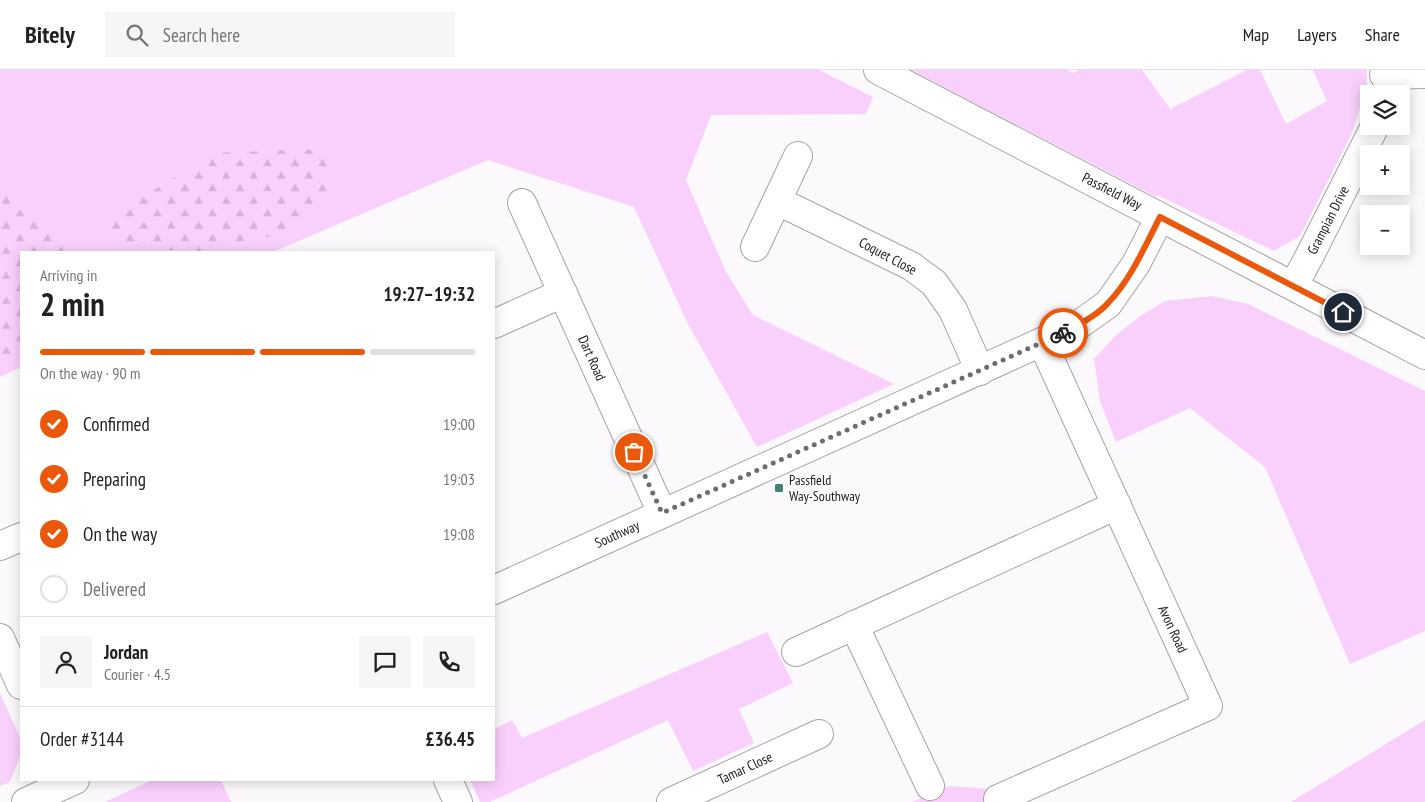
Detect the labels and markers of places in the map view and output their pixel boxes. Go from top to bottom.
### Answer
pin [1322,291,1364,333]
pin [613,431,655,473]
place label: Passfield Way-Southway [789,471,861,505]
marker: Passfield Way-Southway [773,482,785,494]

